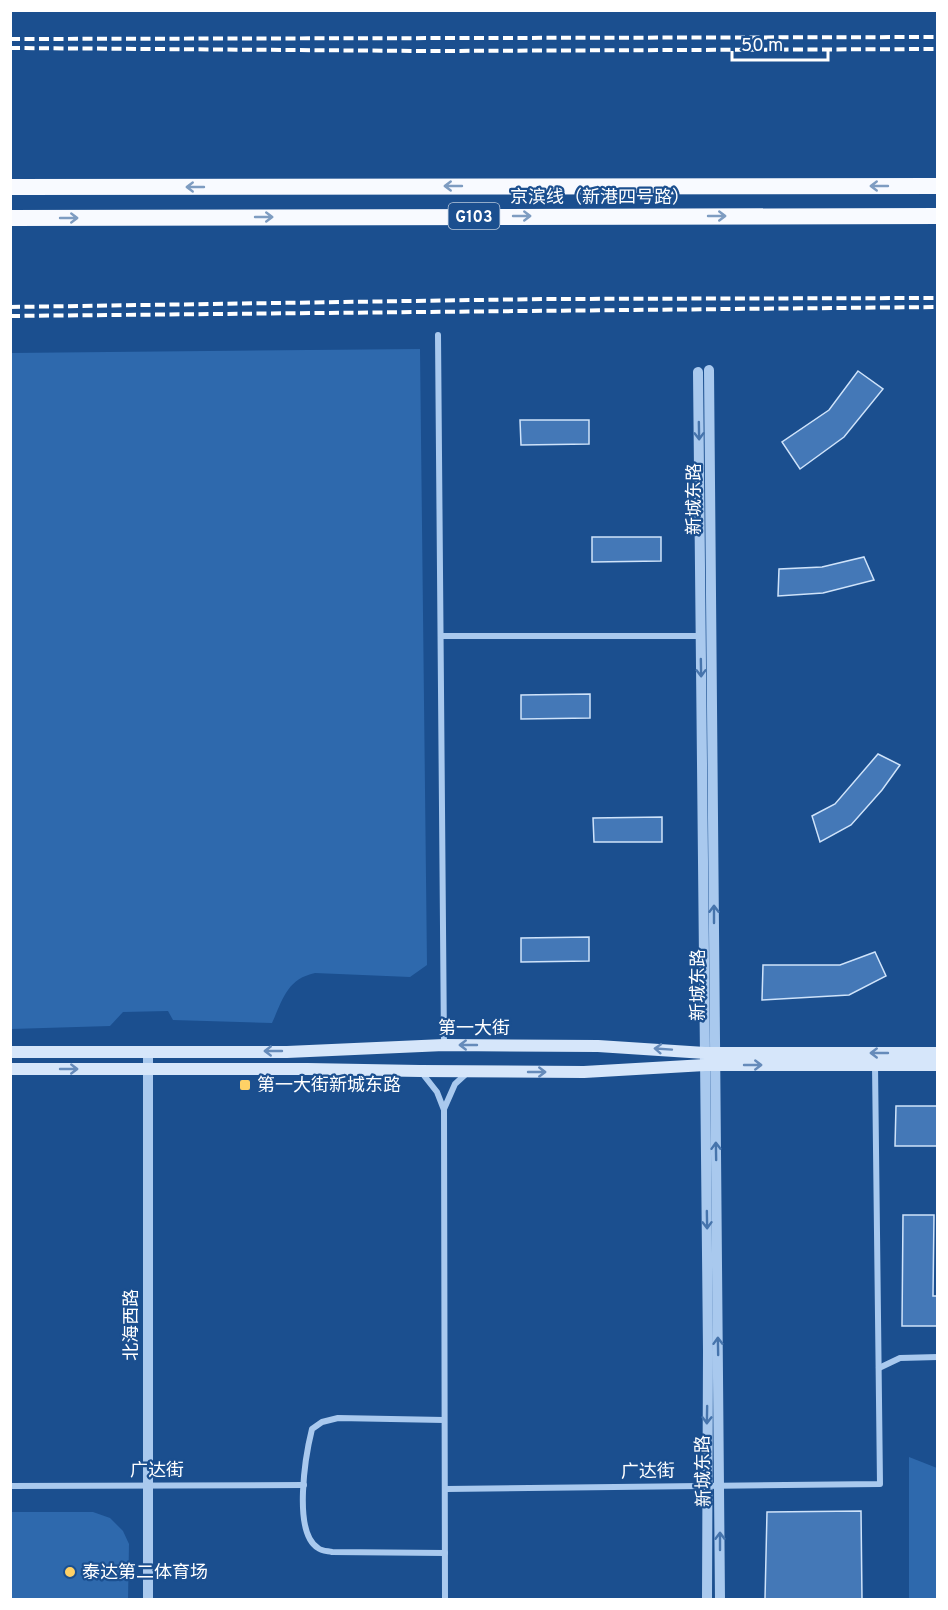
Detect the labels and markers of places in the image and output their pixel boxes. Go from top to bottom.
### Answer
place label: 第一大街新城东路 [257,1075,401,1098]
marker: 第一大街新城东路 [238,1078,252,1092]
place label: 泰达第二体育场 [82,1562,208,1585]
marker: 泰达第二体育场 [63,1565,77,1579]

